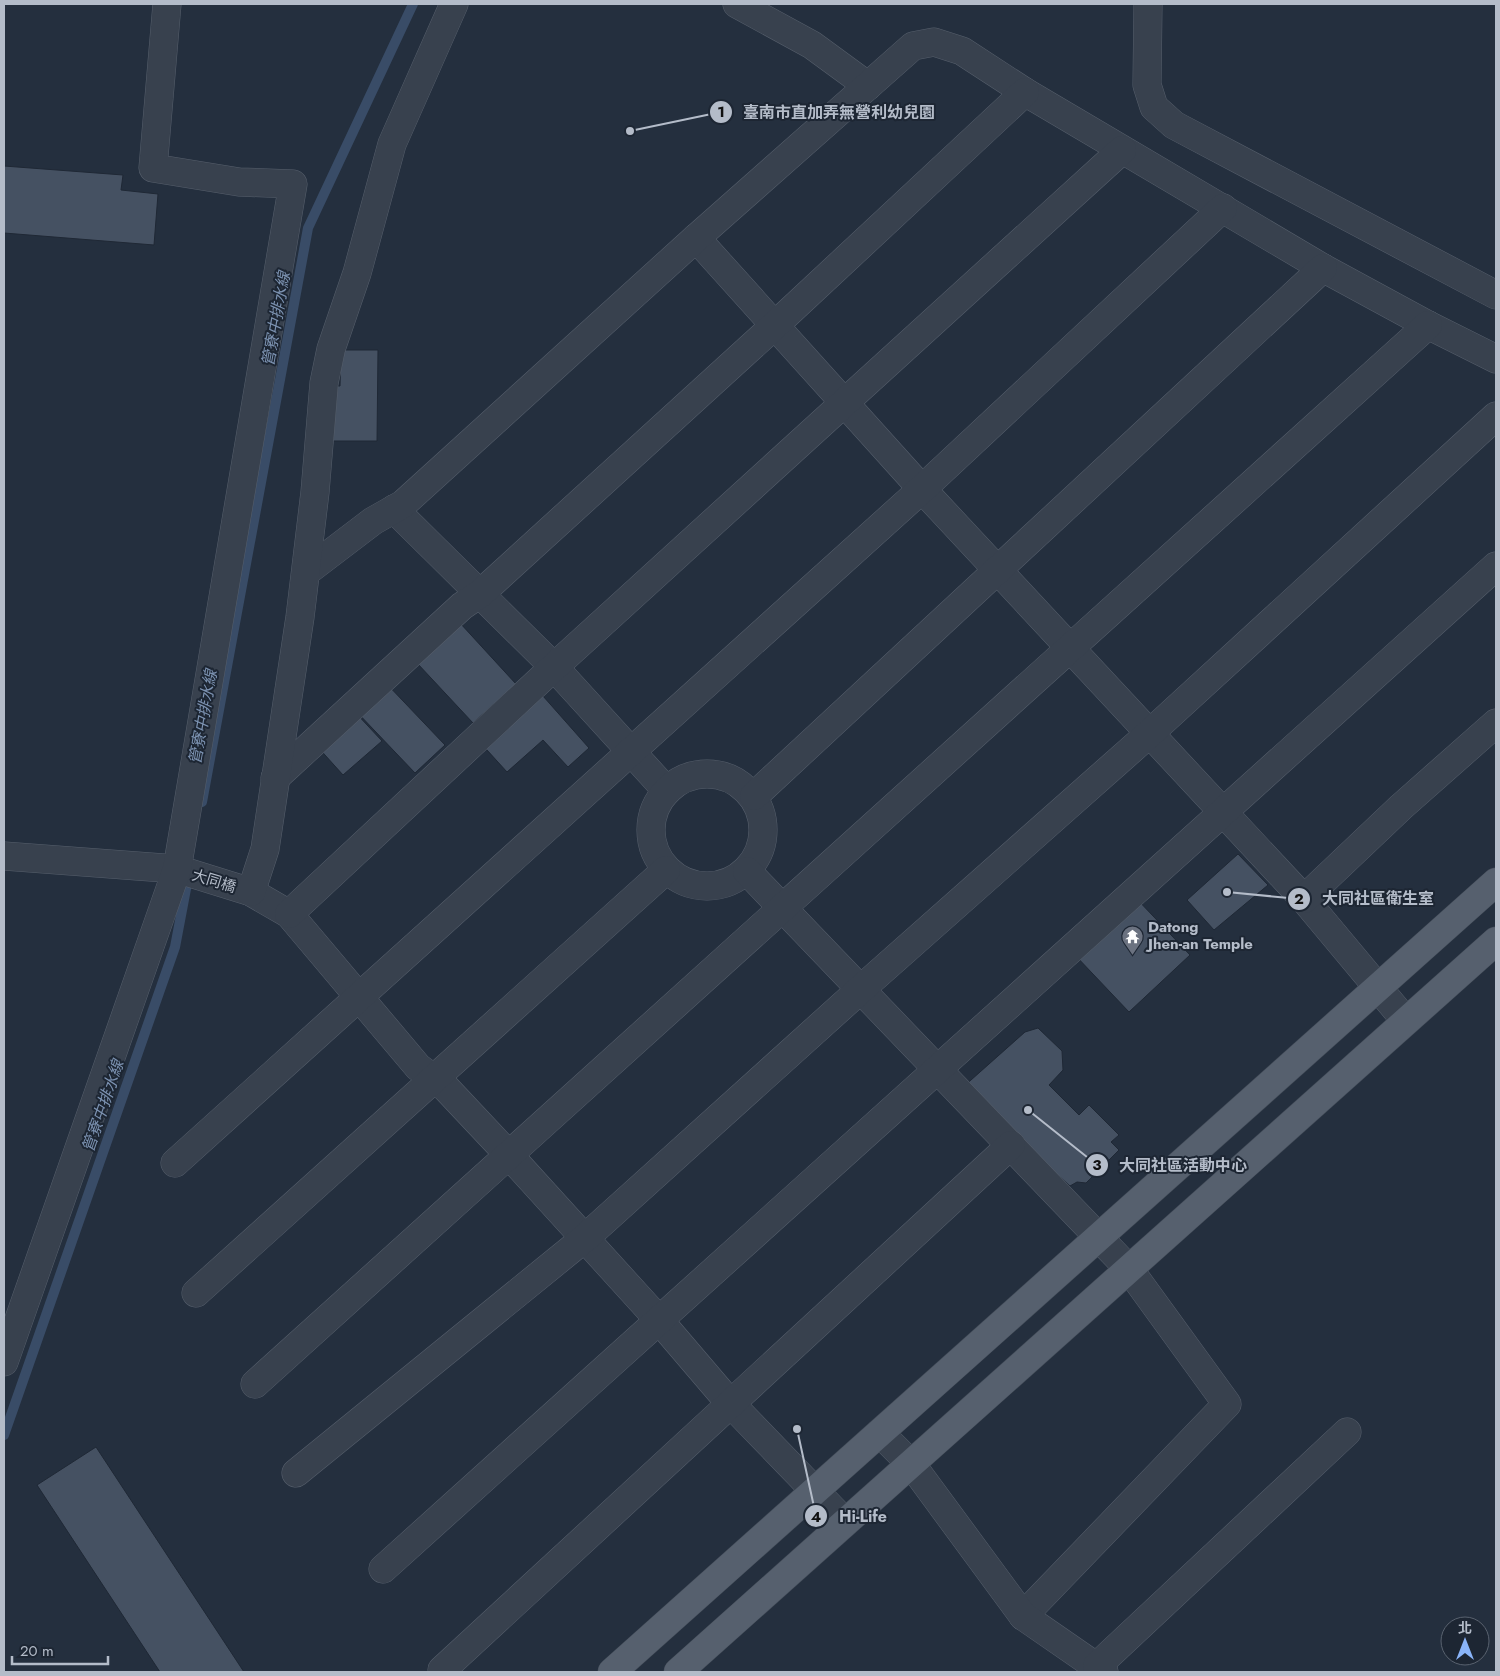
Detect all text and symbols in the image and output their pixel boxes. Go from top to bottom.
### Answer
callout: 臺南市直加弄無營利幼兒園 [708,96,945,127]
text: 1 [717,101,725,123]
text: 臺南市直加弄無營利幼兒園 [743,101,935,124]
water label: 管寮中排水線 [256,268,296,368]
water label: 管寮中排水線 [183,666,223,766]
street label: 大同橋 [189,864,239,898]
callout: 大同社區衛生室 [1287,883,1444,914]
text: 大同社區衛生室 [1322,887,1434,910]
text: 2 [1294,888,1304,910]
place label: Datong Jhen-an Temple [1145,916,1253,955]
temple icon: Datong Jhen-an Temple [1120,924,1144,955]
water label: 管寮中排水線 [76,1055,130,1155]
callout: 大同社區活動中心 [1084,1150,1257,1181]
text: 3 [1092,1154,1102,1176]
text: 大同社區活動中心 [1119,1154,1247,1177]
callout: Hi-Life [804,1501,897,1532]
text: Hi-Life [839,1505,887,1528]
text: 4 [811,1506,821,1528]
north arrow [1440,1616,1490,1666]
text: 北 [1458,1618,1472,1638]
scale bar [12,1634,109,1666]
text: 20 m [20,1640,54,1662]

